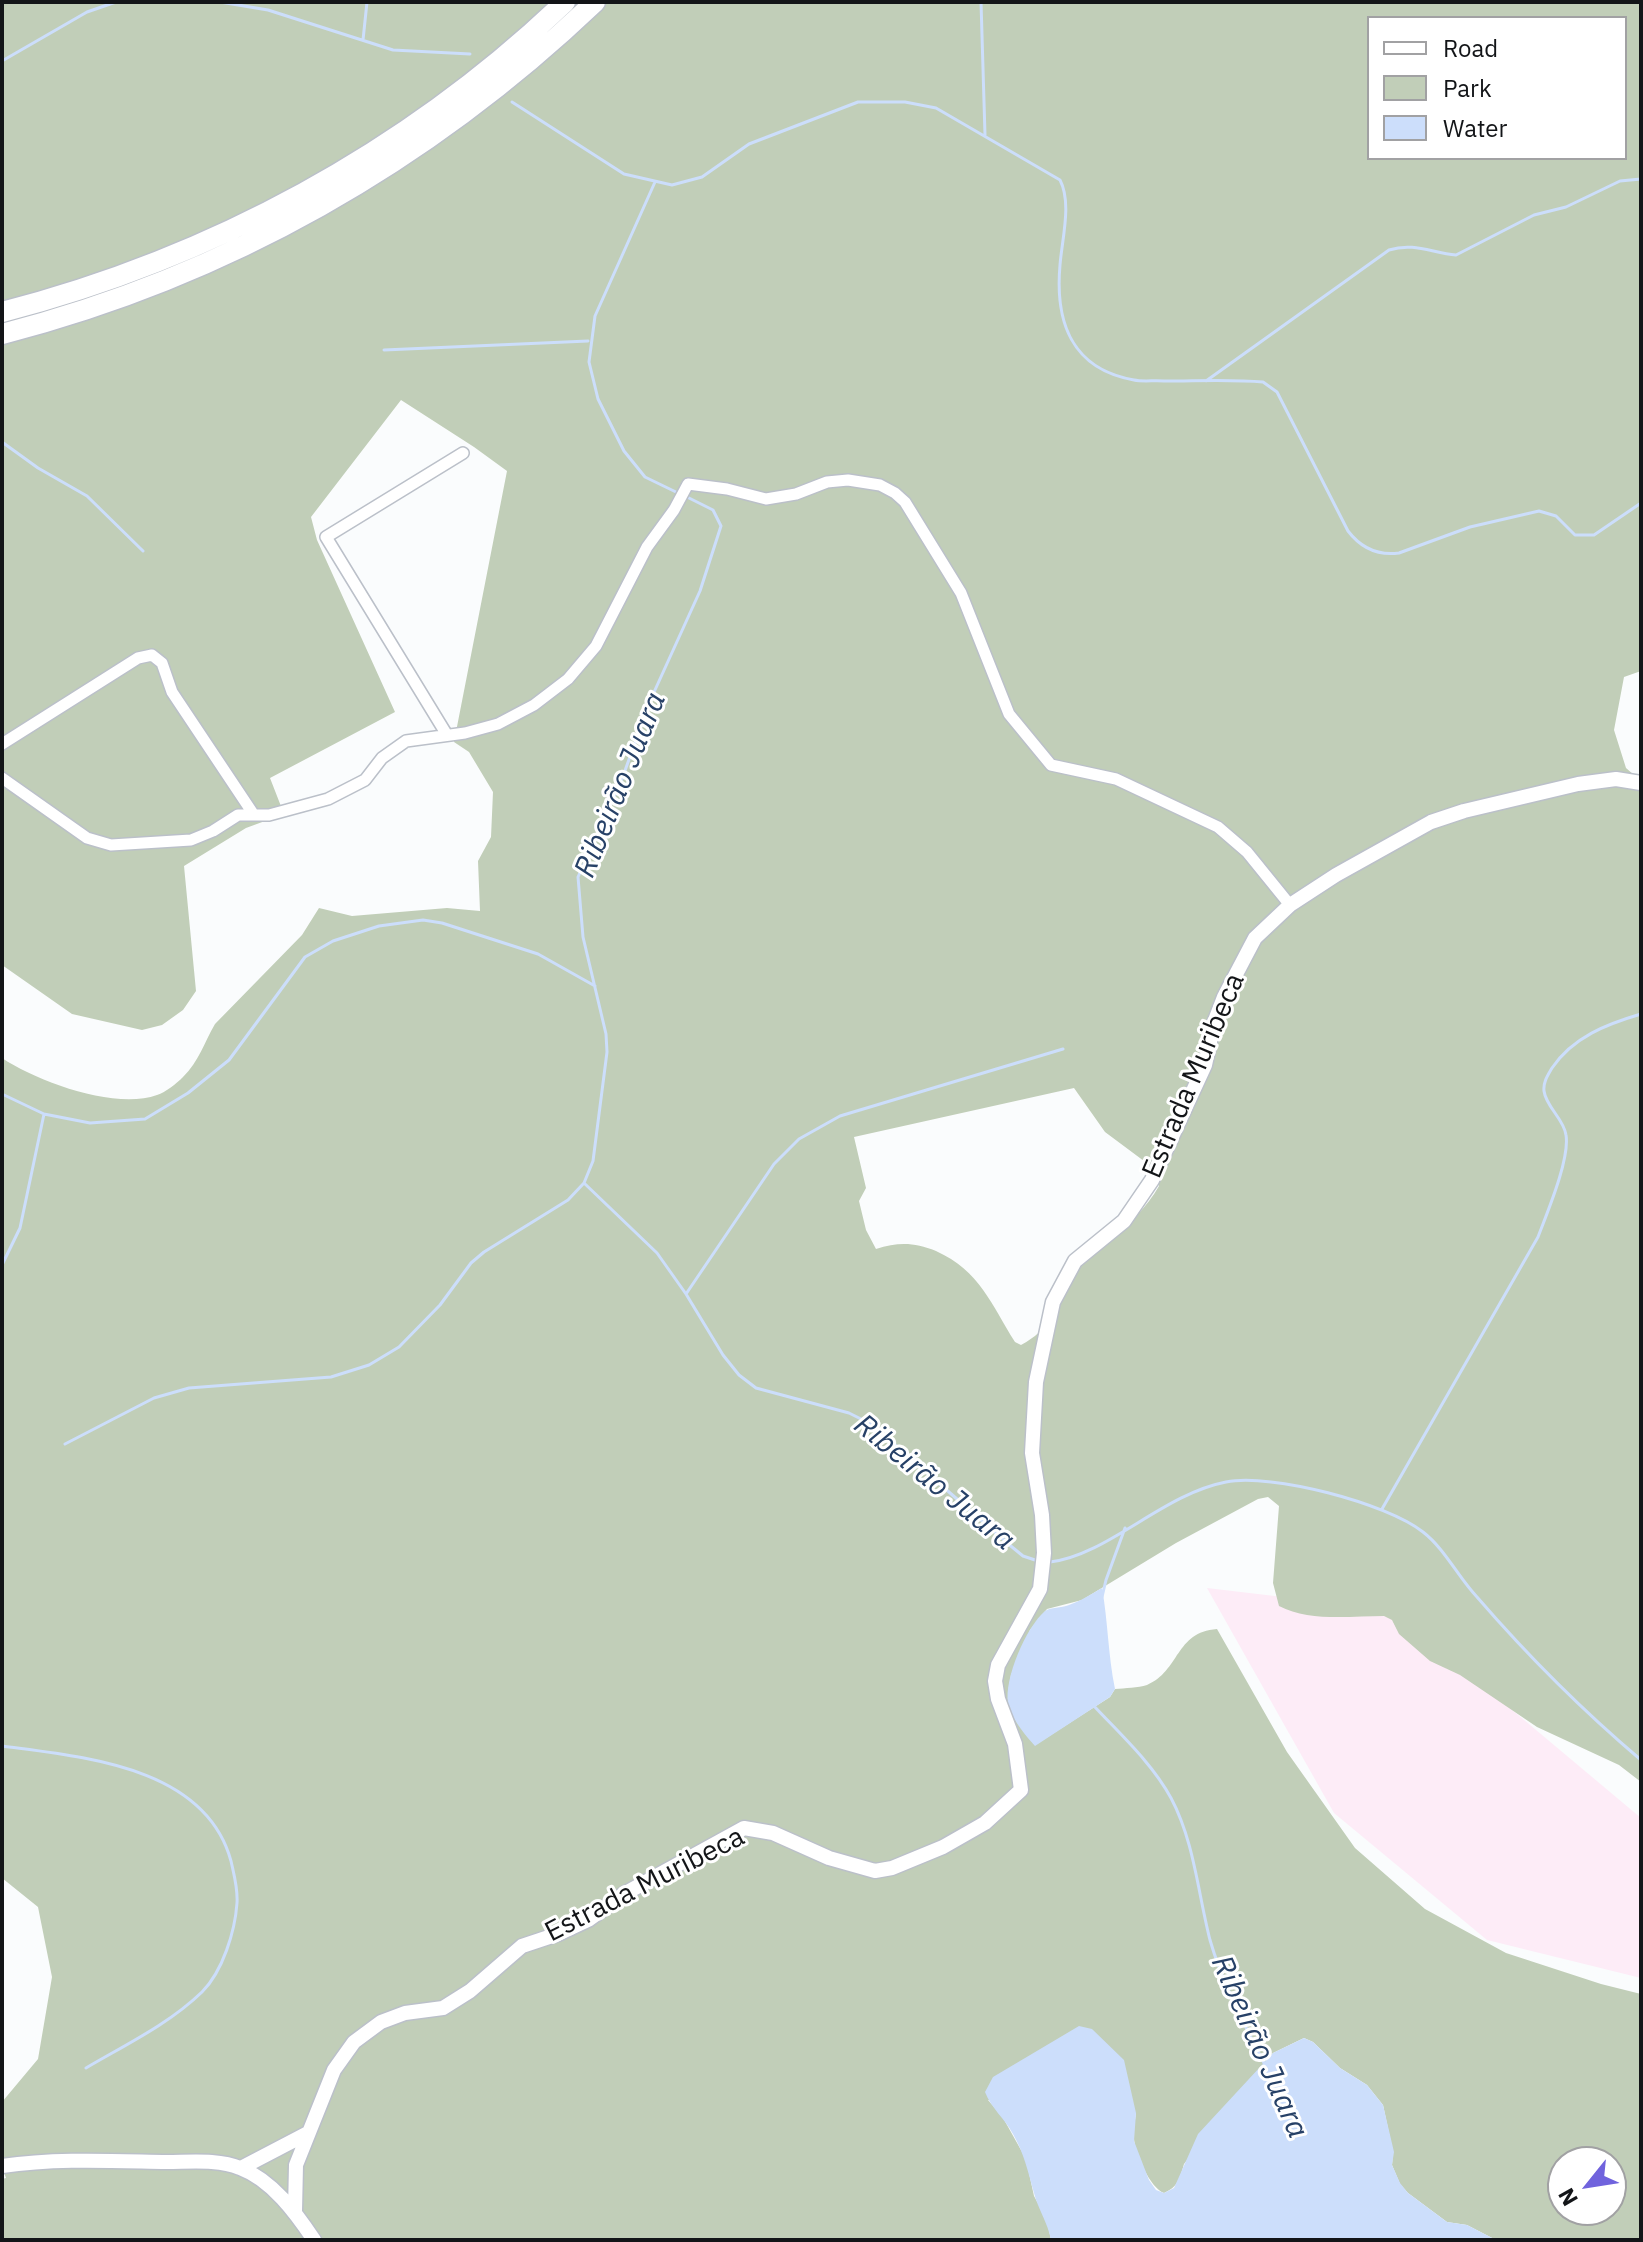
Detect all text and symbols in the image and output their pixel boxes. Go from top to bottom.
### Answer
legend [1367,16,1627,160]
text: Road [1443,32,1498,64]
text: Park [1443,72,1492,104]
text: Water [1443,112,1507,144]
water label: Ribeirão Juara [568,687,674,883]
street label: Estrada Muribeca [1136,969,1252,1183]
water label: Ribeirão Juara [846,1407,1022,1559]
street label: Estrada Muribeca [540,1820,750,1950]
water label: Ribeirão Juara [1203,1950,1315,2144]
north arrow [1547,2146,1627,2226]
text: N [1551,2183,1584,2211]

